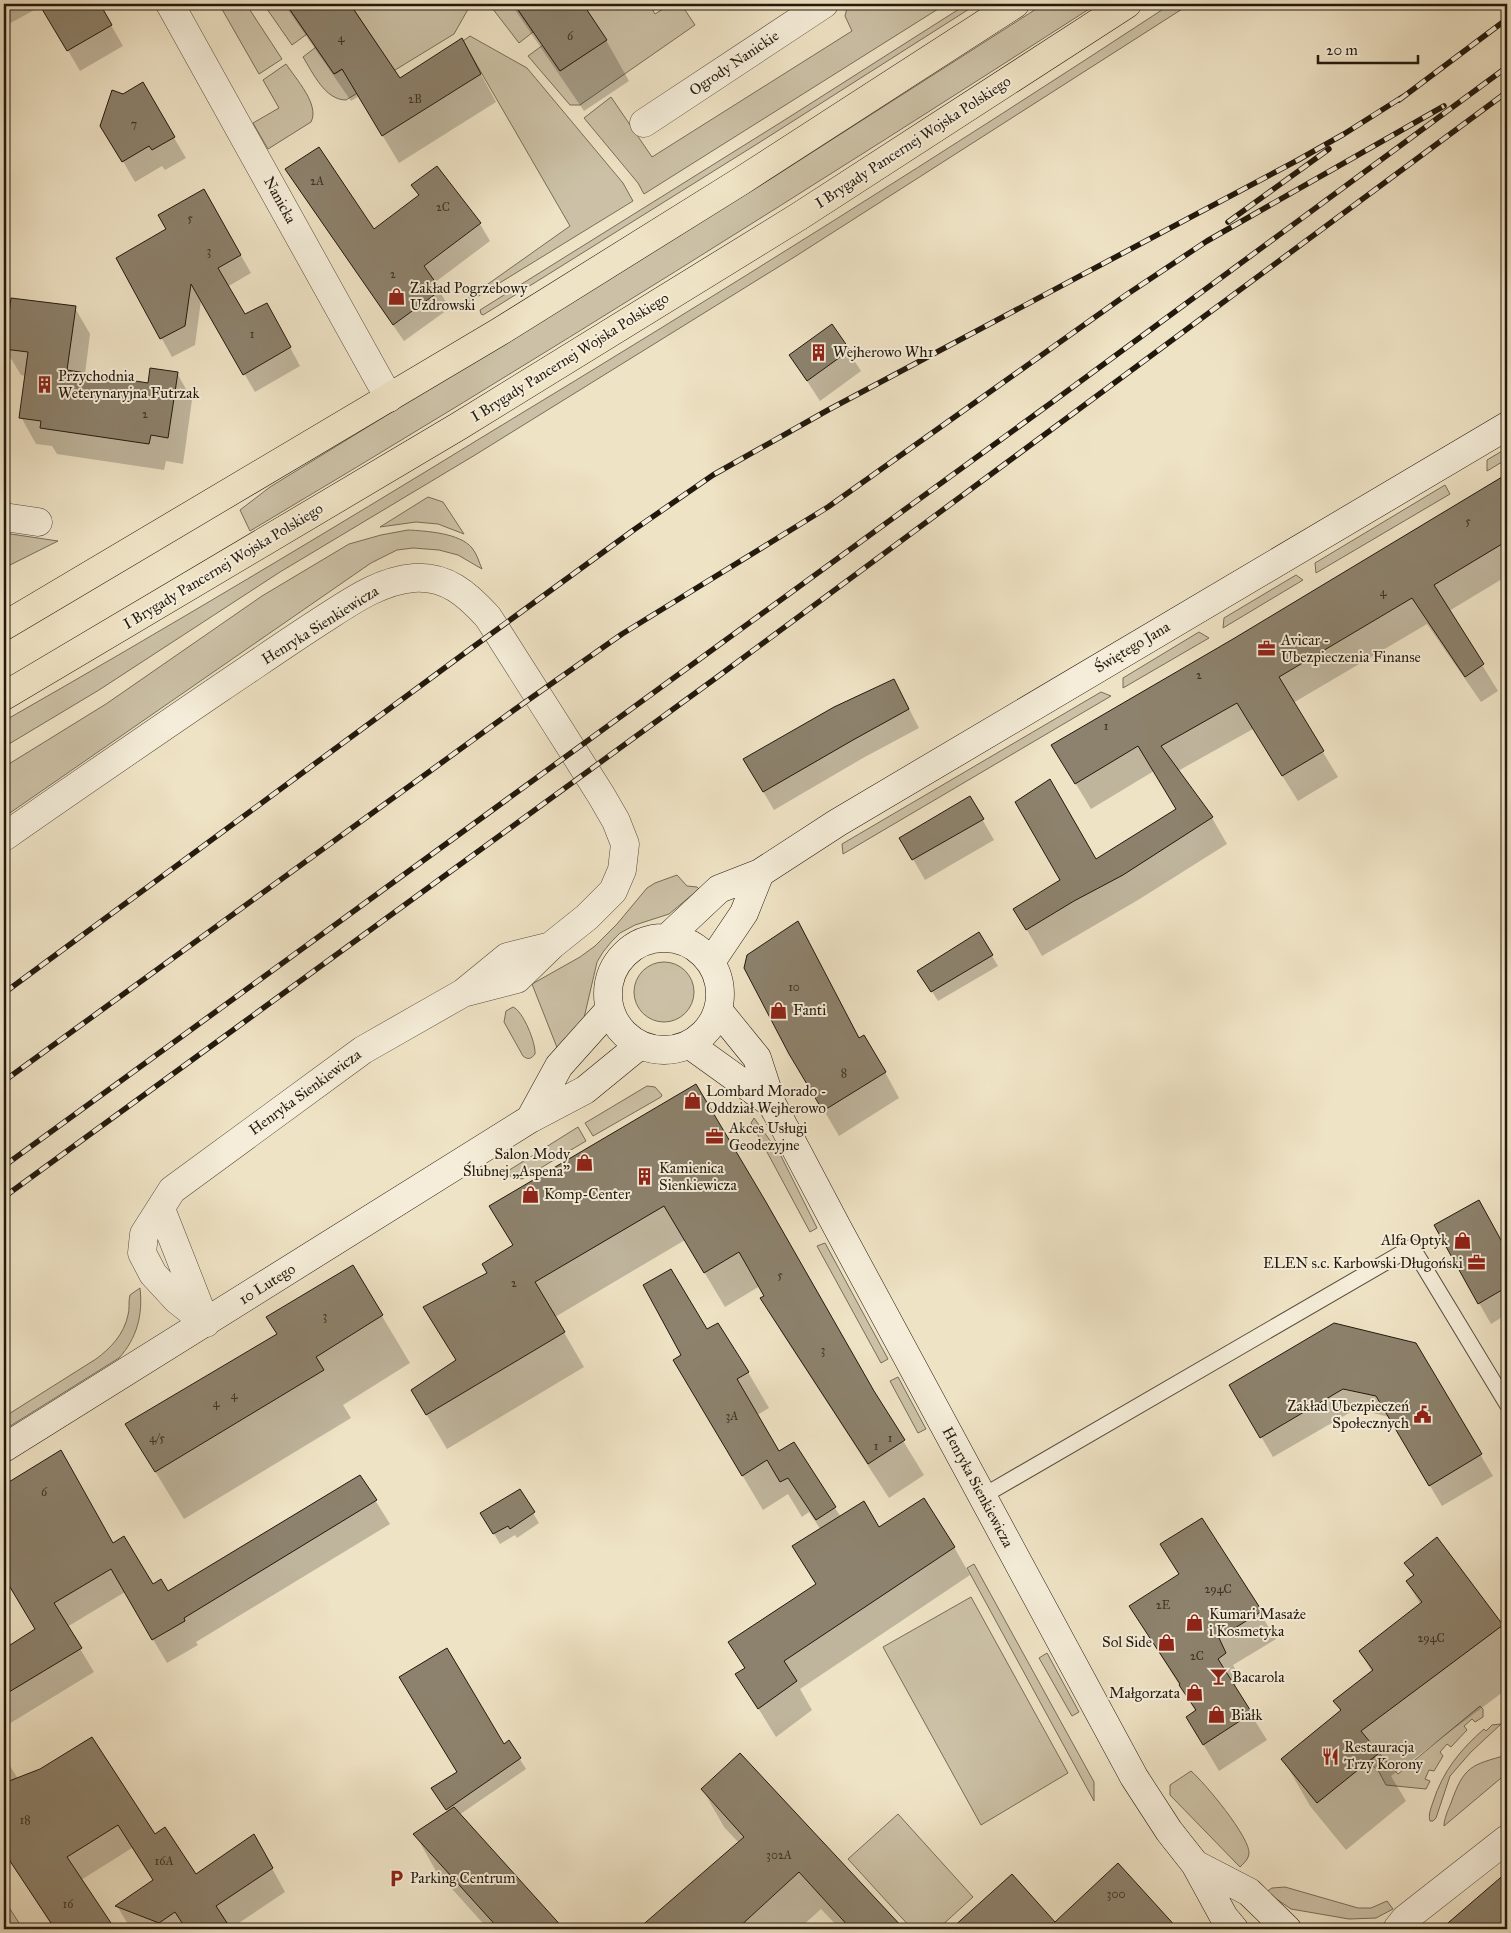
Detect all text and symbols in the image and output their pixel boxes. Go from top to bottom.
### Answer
street label: Ogrody Nanickie [686,27,782,99]
house number: 6 [567,29,574,43]
house number: 4 [338,31,345,45]
scale bar [1318,32,1418,64]
text: 20 m [1326,41,1358,59]
street label: I Brygady Pancernej Wojska Polskiego [812,72,1014,212]
house number: 2B [408,92,422,106]
house number: 7 [131,117,137,131]
street label: Nanicka [260,174,300,227]
house number: 2A [310,174,324,188]
house number: 2C [436,200,450,214]
house number: 5 [187,211,193,225]
house number: 3 [207,244,212,258]
house number: 2 [390,267,396,281]
place label: Zakład Pogrzebowy Uzdrowski [410,279,528,314]
shop icon: Zakład Pogrzebowy Uzdrowski [386,287,406,307]
street label: I Brygady Pancernej Wojska Polskiego [468,288,672,425]
house number: 1 [250,327,255,341]
building icon: Wejherowo Wh1 [809,342,829,362]
place label: Wejherowo Wh1 [833,343,934,361]
place label: Przychodnia Weterynaryjna Futrzak [58,367,199,402]
building icon: Przychodnia Weterynaryjna Futrzak [34,375,54,395]
house number: 2 [142,407,148,421]
street label: I Brygady Pancernej Wojska Polskiego [120,499,326,633]
house number: 5 [1465,514,1471,528]
street label: Henryka Sienkiewicza [258,581,382,668]
house number: 4 [1380,585,1387,599]
street label: Świętego Jana [1091,616,1174,677]
place label: Avicar - Ubezpieczenia Finanse [1280,631,1421,666]
office icon: Avicar - Ubezpieczenia Finanse [1257,639,1277,659]
house number: 2 [1196,668,1202,682]
house number: 1 [1104,719,1109,733]
house number: 10 [788,980,800,994]
shop icon: Fanti [769,1000,789,1020]
place label: Fanti [793,1001,826,1019]
street label: Henryka Sienkiewicza [245,1045,365,1139]
house number: 8 [841,1066,847,1080]
place label: Lombard Morado - Oddział Wejherowo [706,1082,827,1117]
shop icon: Lombard Morado - Oddział Wejherowo [682,1090,702,1110]
place label: Akces Usługi Geodezyjne [728,1119,807,1154]
office icon: Akces Usługi Geodezyjne [705,1127,725,1147]
place label: Salon Mody Ślubnej „Aspena” [463,1145,571,1180]
shop icon: Salon Mody Ślubnej „Aspena” [574,1153,594,1173]
place label: Kamienica Sienkiewicza [659,1159,737,1194]
building icon: Kamienica Sienkiewicza [635,1167,655,1187]
shop icon: Komp-Center [520,1184,540,1204]
place label: Komp-Center [544,1185,630,1203]
shop icon: Alfa Optyk [1452,1230,1472,1250]
place label: Alfa Optyk [1380,1231,1448,1249]
office icon: ELEN s.c. Karbowski Długoński [1467,1253,1487,1273]
place label: ELEN s.c. Karbowski Długoński [1263,1254,1463,1272]
street label: 10 Lutego [235,1259,299,1308]
house number: 5 [777,1268,783,1282]
house number: 2 [511,1276,517,1290]
house number: 3 [323,1309,328,1323]
house number: 3 [821,1343,826,1357]
house number: 4 [231,1388,238,1402]
house number: 4 [213,1396,220,1410]
place label: Zakład Ubezpieczeń Społecznych [1287,1397,1410,1432]
public building icon: Zakład Ubezpieczeń Społecznych [1413,1405,1433,1425]
house number: 3A [726,1409,738,1423]
street label: Henryka Sienkiewicza [939,1424,1018,1551]
house number: 4/5 [149,1431,165,1445]
house number: 1 [888,1431,893,1445]
house number: 1 [874,1439,879,1453]
house number: 6 [41,1485,48,1499]
house number: 294C [1204,1582,1232,1596]
house number: 2E [1156,1598,1171,1612]
place label: Kumari Masaże i Kosmetyka [1209,1605,1306,1640]
shop icon: Kumari Masaże i Kosmetyka [1185,1613,1205,1633]
house number: 294C [1417,1631,1445,1645]
shop icon: Sol Side [1156,1632,1176,1652]
place label: Sol Side [1102,1633,1152,1651]
house number: 2C [1190,1649,1204,1663]
bar icon: Bacarola [1208,1667,1228,1687]
place label: Bacarola [1232,1668,1285,1686]
shop icon: Małgorzata [1184,1683,1204,1703]
place label: Małgorzata [1109,1684,1181,1702]
shop icon: Białk [1207,1705,1227,1725]
place label: Białk [1231,1706,1262,1724]
place label: Restauracja Trzy Korony [1344,1738,1424,1773]
restaurant icon: Restauracja Trzy Korony [1320,1746,1340,1766]
house number: 18 [19,1813,31,1827]
house number: 302A [766,1848,792,1862]
house number: 16A [155,1854,173,1868]
parking icon: Parking Centrum [386,1868,406,1888]
place label: Parking Centrum [410,1869,516,1887]
house number: 300 [1107,1887,1125,1901]
house number: 16 [63,1897,74,1911]

